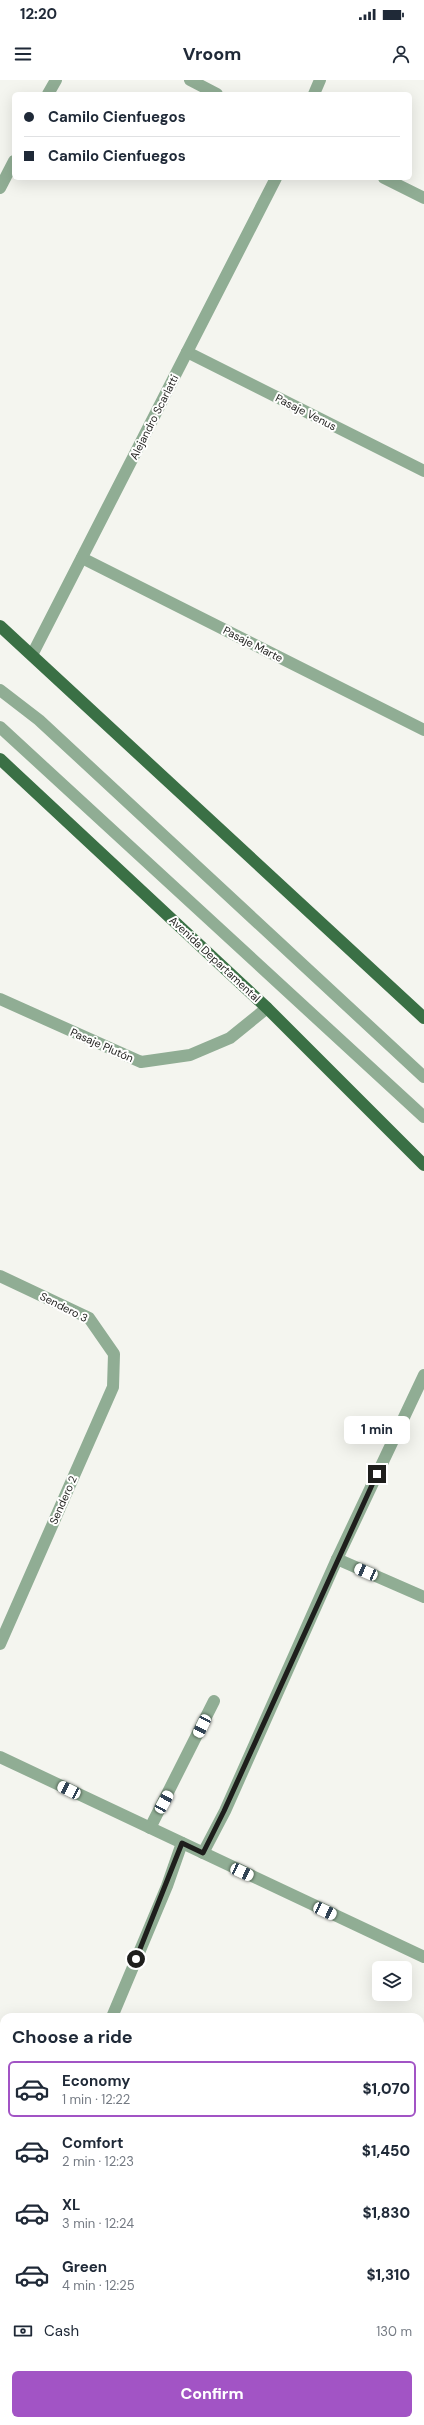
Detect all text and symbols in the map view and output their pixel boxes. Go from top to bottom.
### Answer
text: 12:20 [20,4,57,24]
text: Vroom [183,42,241,66]
icon: menu [12,43,34,65]
icon: person [390,43,412,65]
text: Camilo Cienfuegos [48,107,186,127]
text: Camilo Cienfuegos [48,146,186,166]
street label: Alejandro Scarlatti [127,372,181,462]
street label: Pasaje Venus [273,391,339,433]
street label: Pasaje Marte [221,623,285,665]
street label: Avenida Departamental [167,913,263,1005]
street label: Pasaje Plutón [68,1025,136,1065]
street label: Sendero 3 [38,1289,90,1325]
callout: 1 min [344,1416,410,1444]
text: 1 min [361,1421,393,1438]
route end [368,1465,386,1483]
street label: Sendero 2 [46,1474,80,1526]
car [353,1562,379,1582]
car [191,1713,213,1739]
car [56,1779,82,1801]
car [153,1789,175,1815]
car [229,1861,255,1883]
car [312,1900,338,1922]
route start [127,1950,145,1968]
map controls [372,1961,412,2001]
button: layers [372,1961,412,2001]
text: Choose a ride [12,2025,133,2049]
icon: car [14,2071,50,2107]
text: Economy [62,2071,130,2091]
text: $1,070 [363,2079,410,2099]
text: 1 min · 12:22 [62,2091,130,2108]
icon: car [14,2133,50,2169]
text: Comfort [62,2133,123,2153]
text: $1,450 [362,2141,410,2161]
text: 2 min · 12:23 [62,2153,134,2170]
icon: car [14,2195,50,2231]
text: XL [62,2195,80,2215]
text: $1,830 [362,2203,410,2223]
text: 3 min · 12:24 [62,2215,134,2232]
icon: car [14,2257,50,2293]
text: Green [62,2257,107,2277]
text: $1,310 [367,2265,410,2285]
text: 4 min · 12:25 [62,2277,135,2294]
icon: cash [12,2320,34,2342]
text: Cash [44,2321,79,2341]
text: 130 m [376,2323,412,2340]
button: Confirm [12,2371,412,2417]

